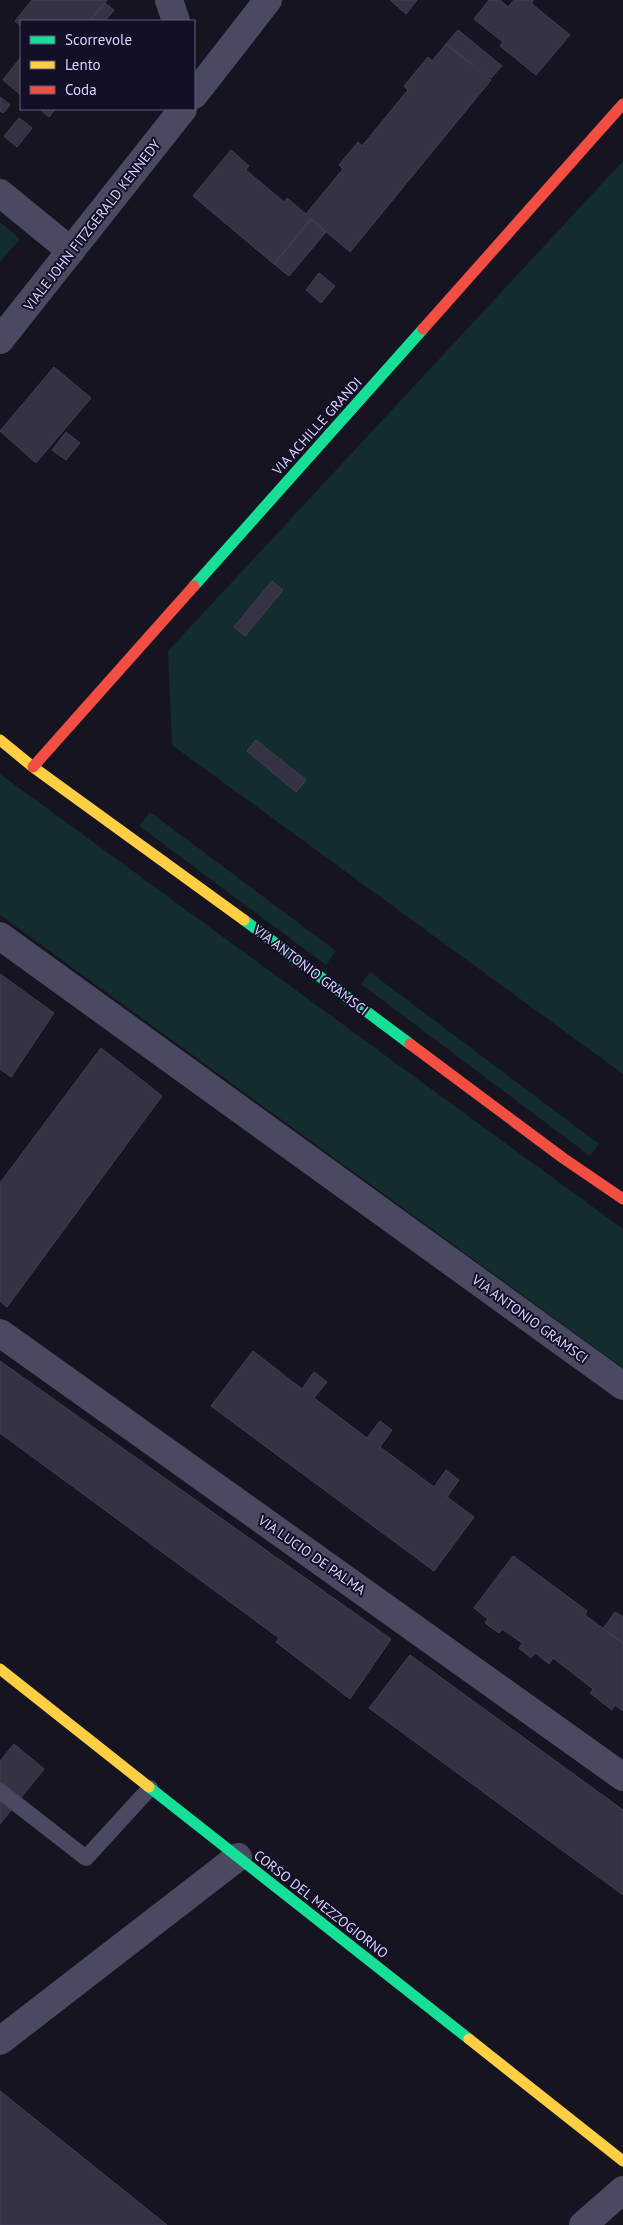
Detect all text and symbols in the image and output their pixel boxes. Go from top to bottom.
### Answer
legend [20,20,195,110]
text: Scorrevole [65,30,132,49]
text: Lento [65,55,101,74]
text: Coda [65,80,97,99]
street label: VIALE JOHN FITZGERALD KENNEDY [19,136,164,315]
street label: VIA ACHILLE GRANDI [268,373,366,479]
street label: VIA ANTONIO GRAMSCI [249,920,372,1019]
street label: VIA ANTONIO GRAMSCI [468,1270,592,1367]
street label: VIA LUCIO DE PALMA [254,1511,370,1599]
street label: CORSO DEL MEZZOGIORNO [250,1846,392,1962]

